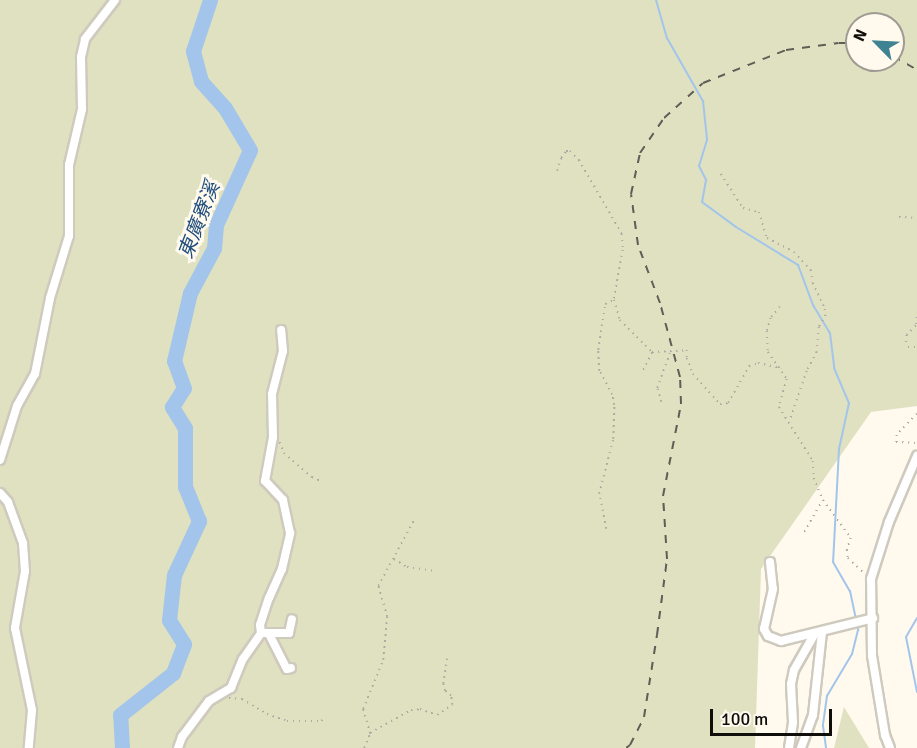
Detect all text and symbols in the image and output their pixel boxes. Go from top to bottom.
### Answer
north arrow [845,12,905,72]
text: N [849,26,872,45]
water label: 東廣寮溪 [173,178,225,262]
scale bar [713,697,834,735]
text: 100 m [721,708,768,730]

